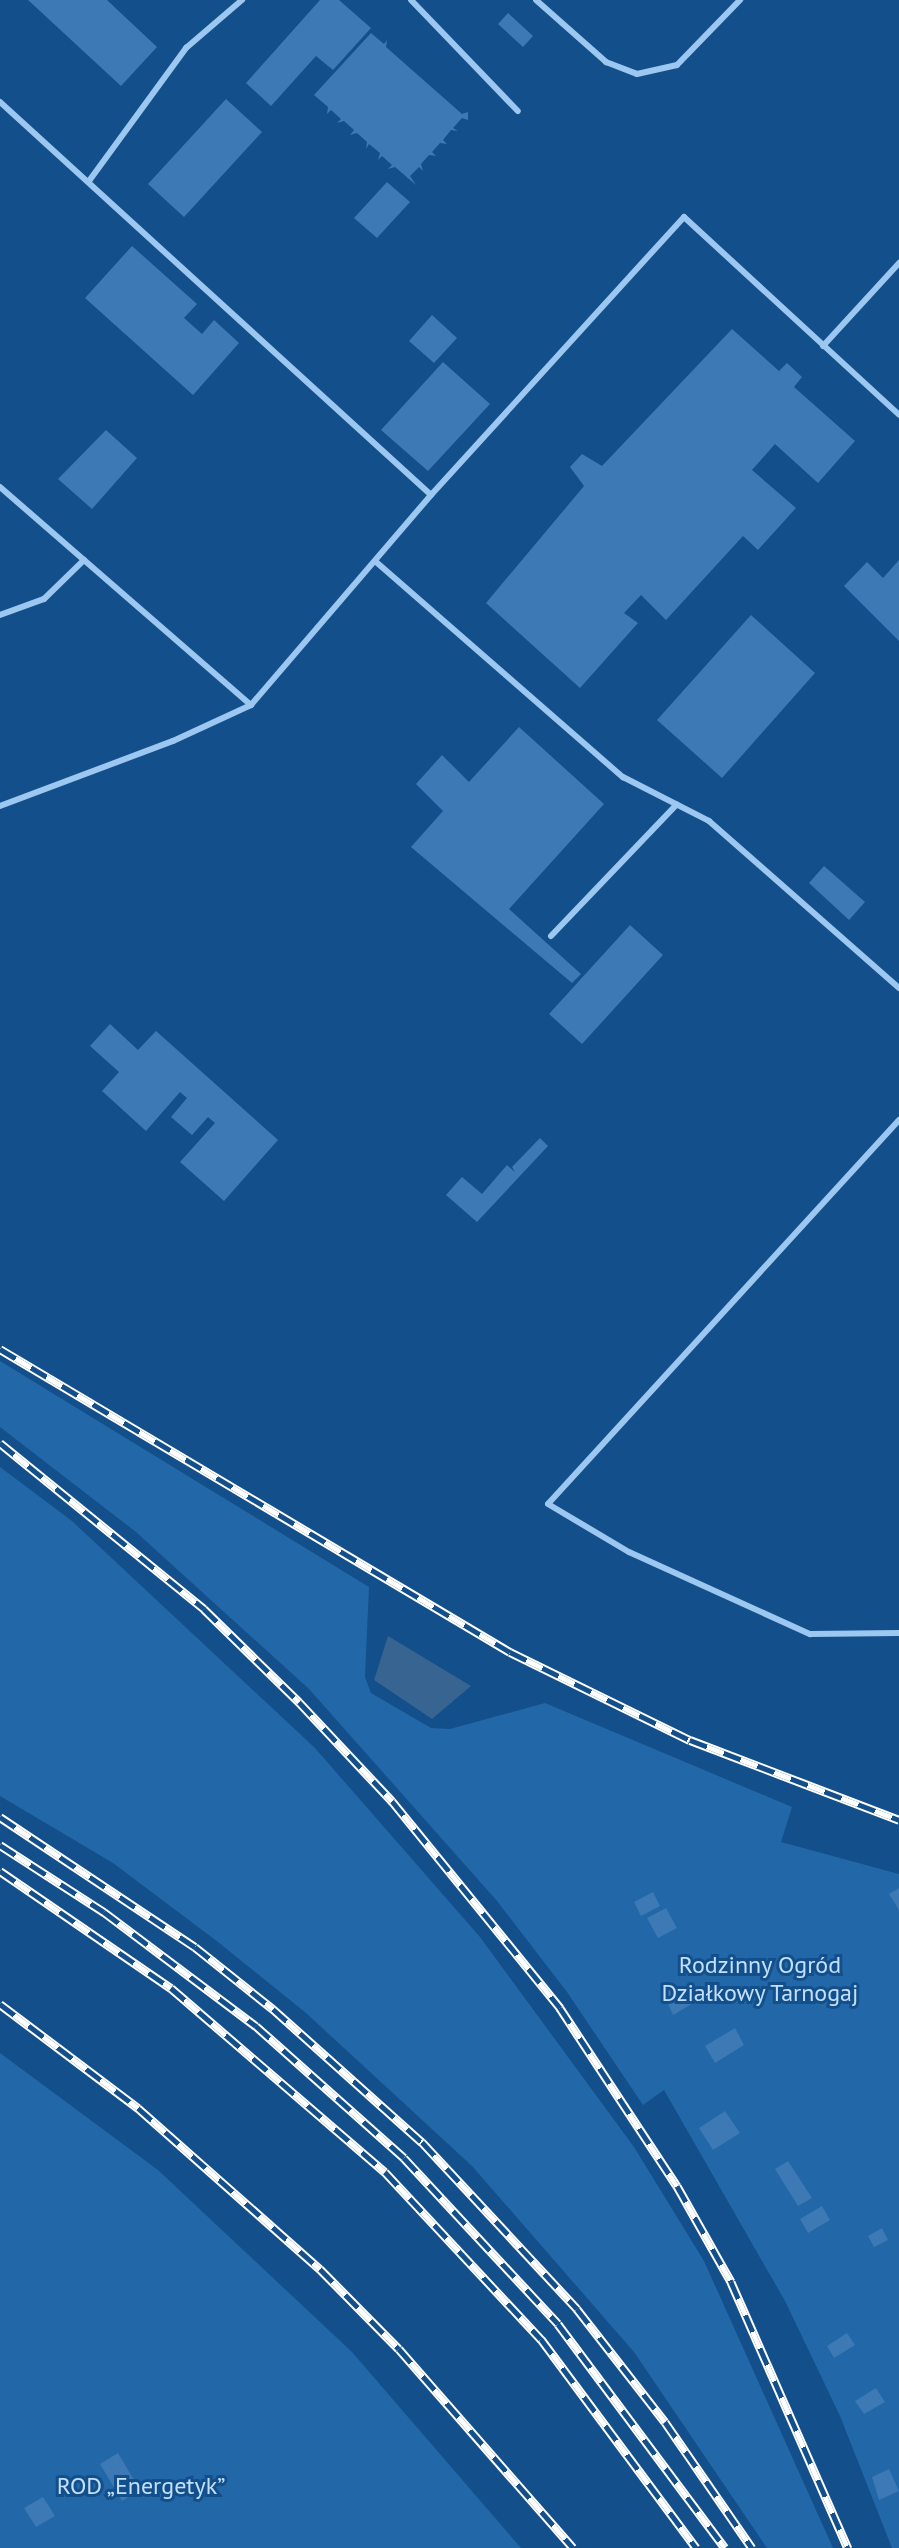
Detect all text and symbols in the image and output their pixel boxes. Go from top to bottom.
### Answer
park label: Rodzinny Ogród Działkowy Tarnogaj [661,1951,859,2007]
park label: ROD „Energetyk” [56,2472,226,2500]

